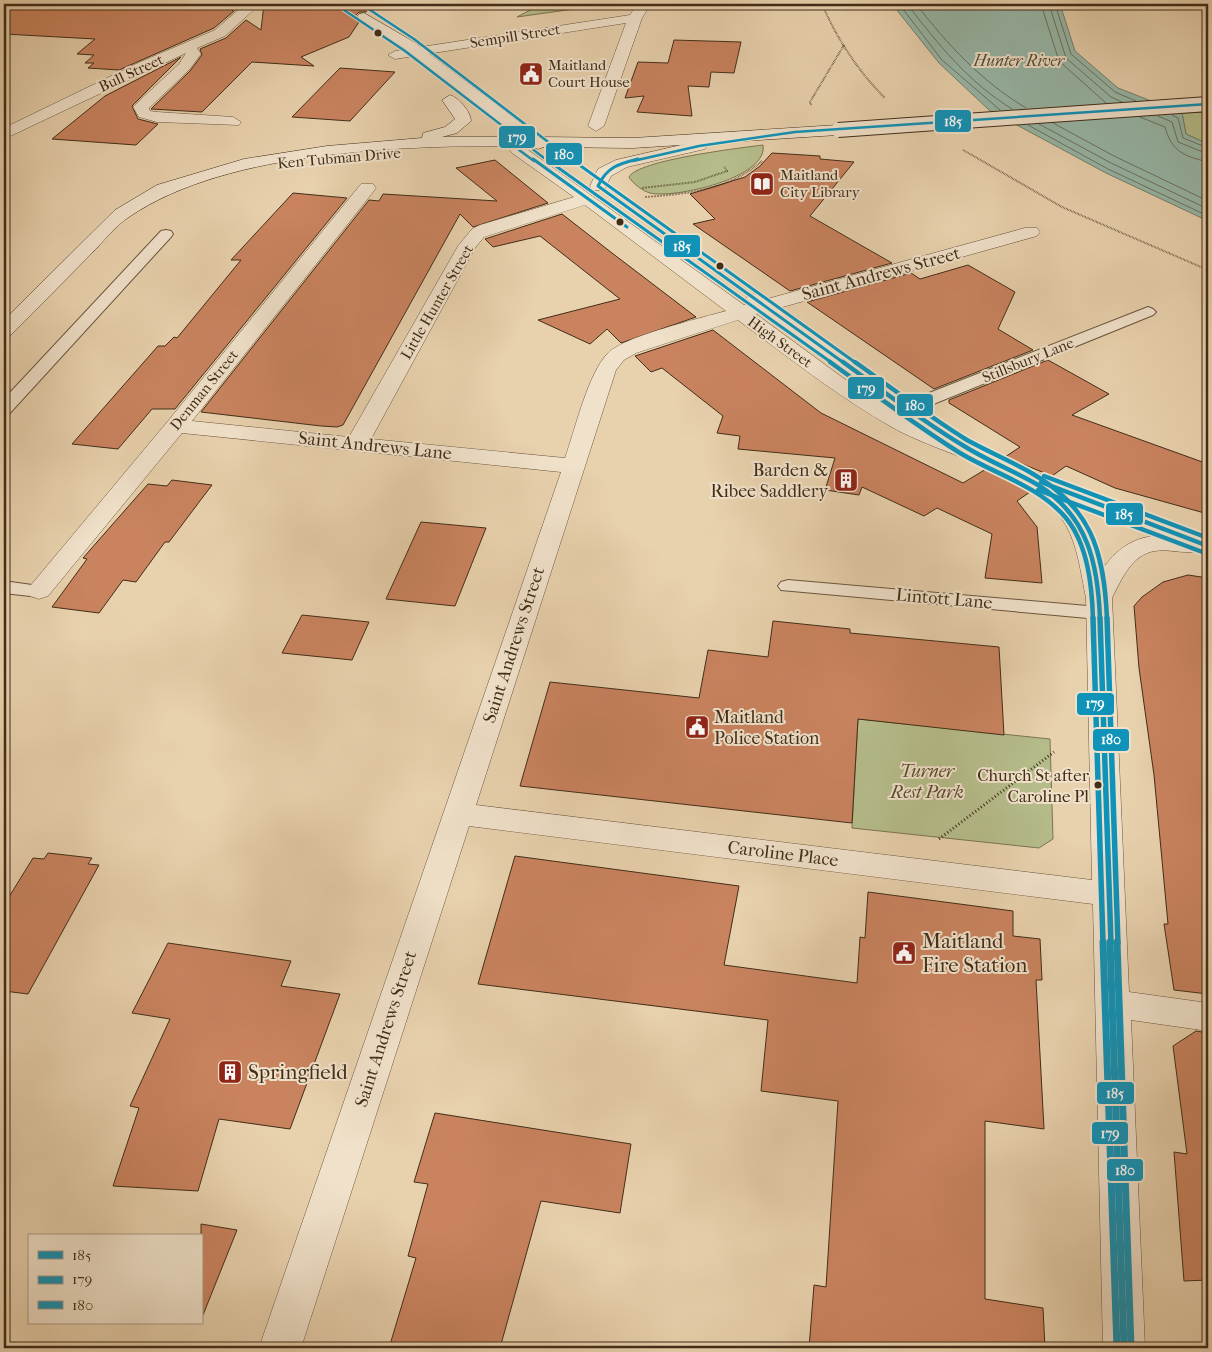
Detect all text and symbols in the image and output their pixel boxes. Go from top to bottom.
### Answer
street label: Sempill Street [469,20,562,52]
unlabelled marker [373,28,383,38]
street label: Bull Street [96,50,167,96]
water label: Hunter River [973,51,1066,70]
place label: Maitland Court House [548,56,630,91]
public building icon: Maitland Court House [518,61,544,87]
line badge: 185 [934,109,972,133]
text: 185 [944,113,962,130]
line badge: 179 [498,125,536,149]
text: 179 [507,129,527,146]
line badge: 180 [545,142,583,166]
street label: Ken Tubman Drive [276,144,402,172]
text: 180 [554,146,574,163]
place label: Maitland City Library [780,166,861,201]
library icon: Maitland City Library [749,171,775,197]
unlabelled marker [615,217,625,227]
line badge: 185 [663,234,701,258]
text: 185 [673,238,691,255]
street label: Little Hunter Street [397,241,477,363]
street label: Saint Andrews Street [800,243,963,305]
unlabelled marker [715,261,725,271]
street label: High Street [744,313,816,372]
street label: Stillsbury Lane [980,333,1077,387]
street label: Denman Street [166,346,242,434]
line badge: 179 [847,376,885,400]
text: 179 [856,380,876,397]
line badge: 180 [896,393,934,417]
text: 180 [905,397,925,414]
street label: Saint Andrews Lane [297,428,453,465]
place label: Barden & Ribee Saddlery [710,460,829,502]
building icon: Barden & Ribee Saddlery [833,467,859,493]
line badge: 185 [1105,502,1144,526]
text: 185 [1115,506,1133,523]
street label: Saint Andrews Street [479,564,549,726]
street label: Lintott Lane [895,584,993,614]
line badge: 179 [1076,692,1115,716]
text: 179 [1085,695,1105,712]
place label: Maitland Police Station [714,707,820,749]
public building icon: Maitland Police Station [684,714,710,740]
line badge: 180 [1092,728,1130,752]
text: 180 [1101,731,1121,748]
park label: Turner Rest Park [889,761,964,803]
place label: Church St after Caroline Pl [977,765,1090,806]
marker: Church St after Caroline Pl [1093,780,1103,790]
street label: Caroline Place [726,837,840,871]
place label: Maitland Fire Station [922,929,1027,977]
public building icon: Maitland Fire Station [891,940,917,966]
street label: Saint Andrews Street [351,948,421,1110]
building icon: Springfield [217,1059,243,1085]
place label: Springfield [248,1060,348,1084]
line badge: 185 [1096,1081,1135,1105]
text: 185 [1106,1085,1124,1102]
line badge: 179 [1091,1121,1129,1145]
text: 179 [1100,1125,1120,1142]
line badge: 180 [1106,1158,1144,1182]
text: 180 [1115,1162,1135,1179]
legend [28,1234,202,1324]
text: 185 [72,1246,91,1264]
text: 179 [72,1270,93,1288]
text: 180 [72,1296,93,1314]

